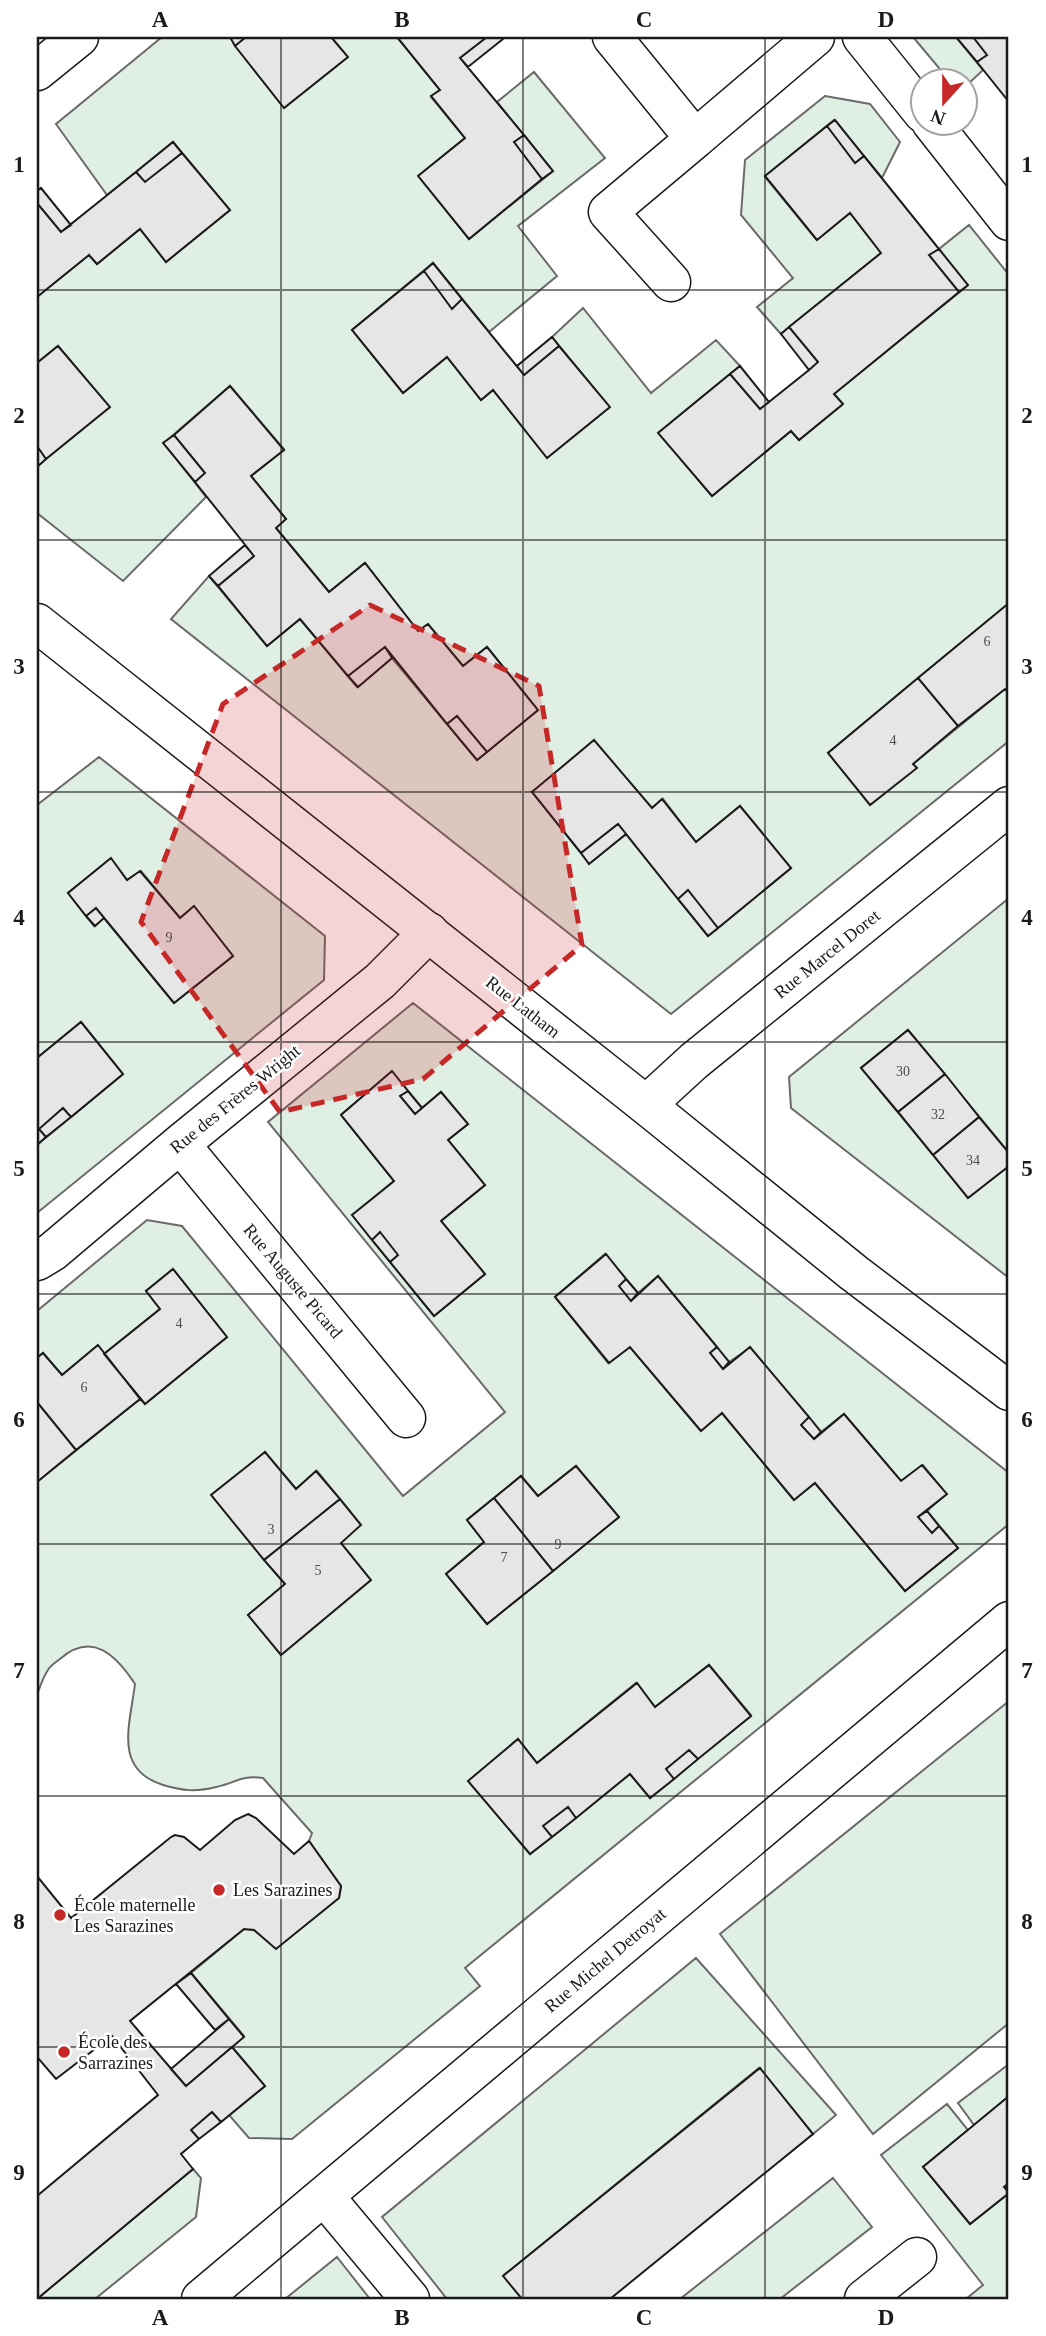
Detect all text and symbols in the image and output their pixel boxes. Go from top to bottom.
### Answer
text: A [152,7,169,32]
text: B [394,7,410,32]
text: C [636,7,652,32]
text: D [878,7,894,32]
north arrow [909,66,979,136]
text: N [928,105,948,130]
text: 1 [13,152,25,177]
text: 1 [1021,152,1033,177]
text: 2 [13,403,25,428]
text: 2 [1021,403,1033,428]
house number: 6 [984,634,991,649]
text: 3 [13,654,25,679]
text: 3 [1021,654,1033,679]
house number: 4 [890,733,897,748]
text: 4 [13,905,25,930]
street label: Rue Marcel Doret [770,905,884,1003]
text: 4 [1021,905,1033,930]
house number: 9 [166,930,173,945]
street label: Rue Latham [482,972,564,1042]
street label: Rue des Frères Wright [166,1040,304,1158]
house number: 30 [896,1064,910,1079]
house number: 32 [931,1107,945,1122]
house number: 34 [966,1153,980,1168]
text: 5 [13,1156,25,1181]
text: 5 [1021,1156,1033,1181]
street label: Rue Auguste Picard [239,1220,347,1342]
house number: 4 [176,1316,183,1331]
house number: 6 [81,1380,88,1395]
text: 6 [13,1407,25,1432]
text: 6 [1021,1407,1033,1432]
house number: 3 [268,1522,275,1537]
house number: 9 [555,1537,562,1552]
house number: 7 [501,1550,508,1565]
house number: 5 [315,1563,322,1578]
text: 7 [13,1658,25,1683]
text: 7 [1021,1658,1033,1683]
place label: Les Sarazines [233,1880,332,1900]
marker: Les Sarazines [211,1882,227,1898]
place label: École maternelle Les Sarazines [74,1894,195,1936]
street label: Rue Michel Detroyat [540,1903,670,2017]
marker: École maternelle Les Sarazines [52,1907,68,1923]
text: 8 [13,1909,25,1934]
text: 8 [1021,1909,1033,1934]
place label: École des Sarrazines [78,2031,153,2073]
marker: École des Sarrazines [56,2044,72,2060]
text: 9 [13,2160,25,2185]
text: 9 [1021,2160,1033,2185]
text: A [152,2305,169,2330]
text: B [394,2305,410,2330]
text: C [636,2305,652,2330]
text: D [878,2305,894,2330]

